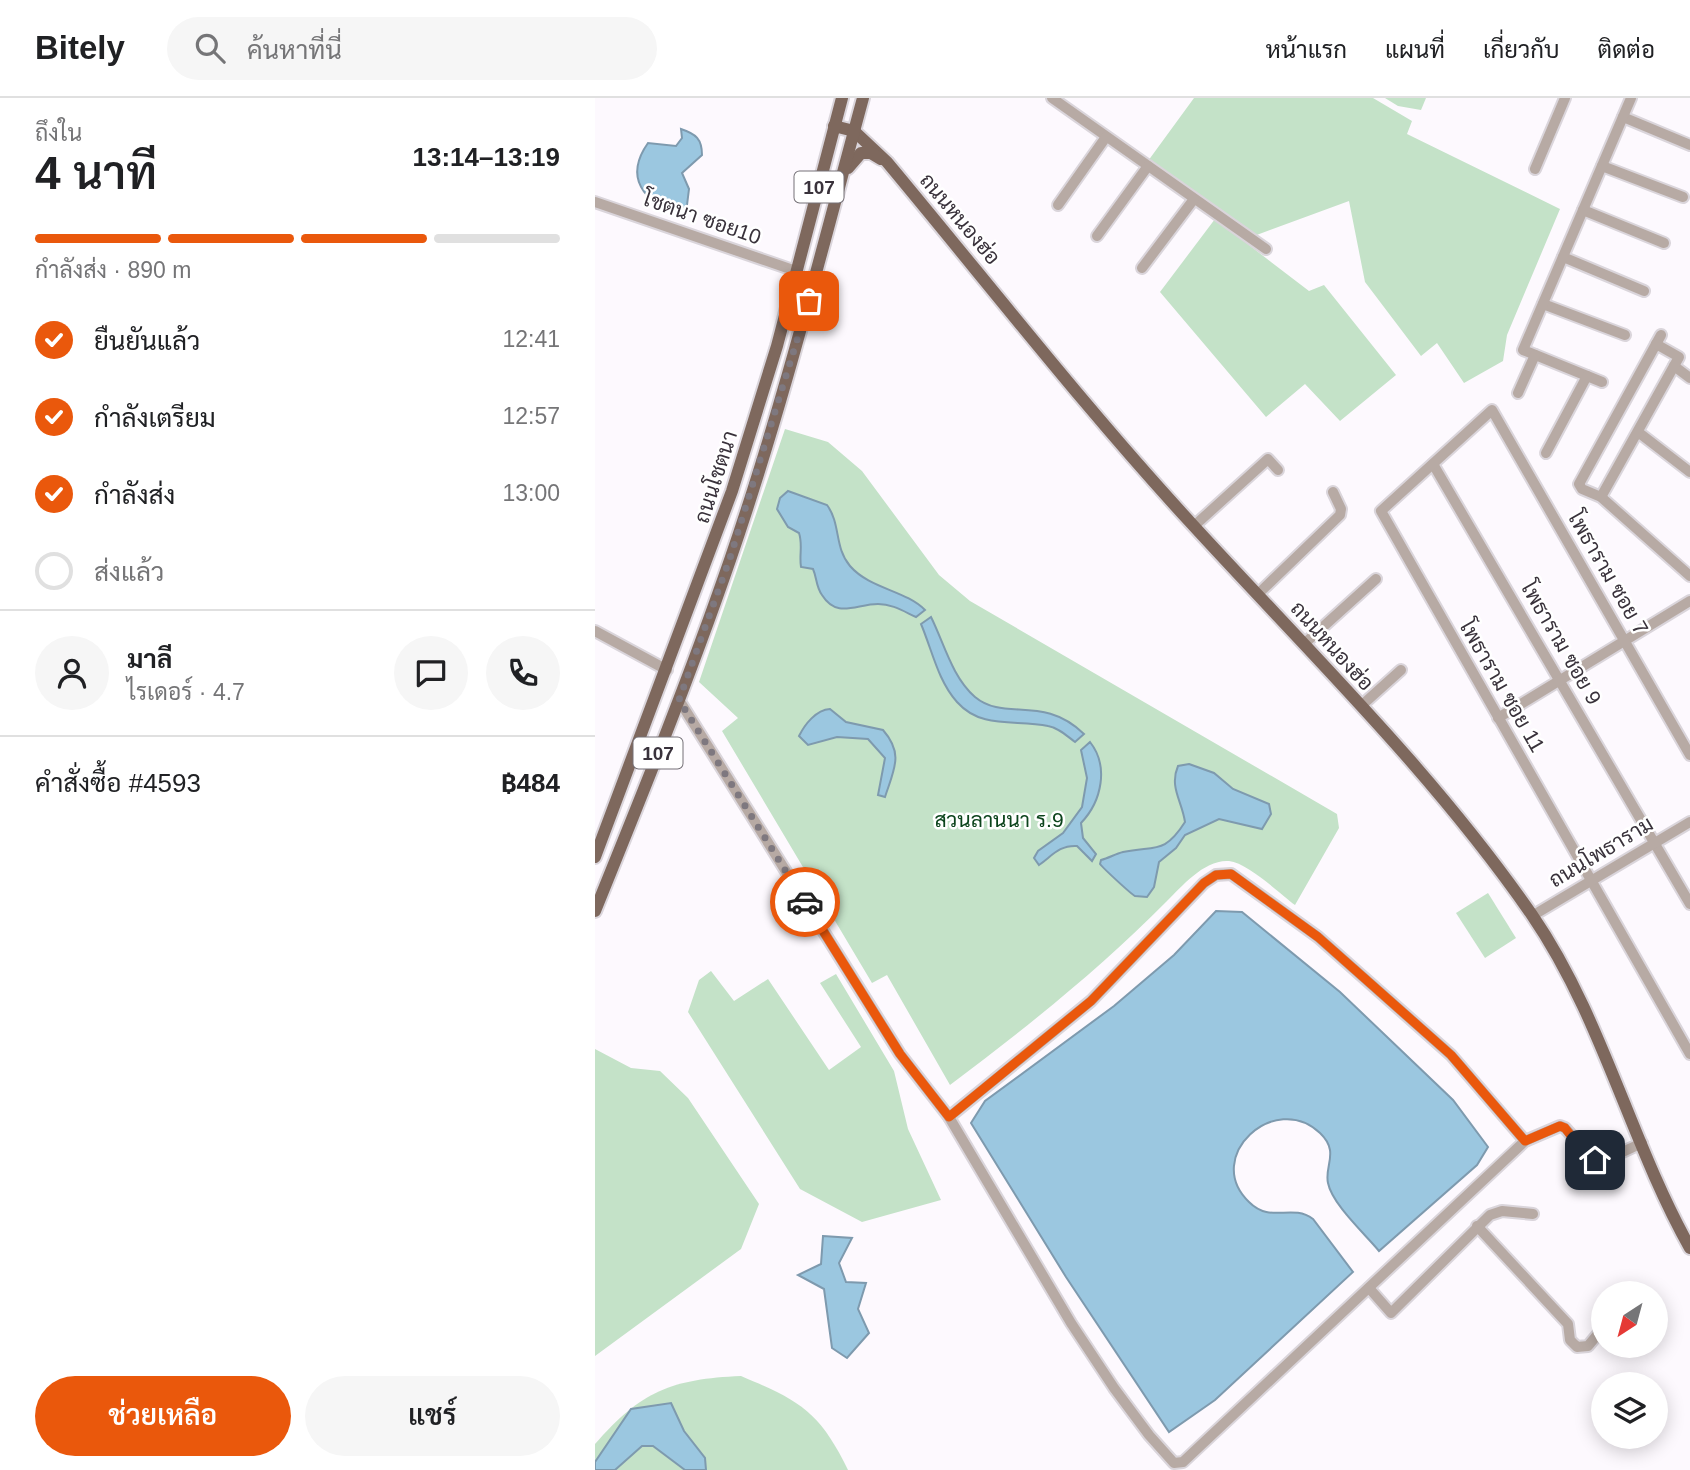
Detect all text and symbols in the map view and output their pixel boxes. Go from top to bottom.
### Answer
search box [167,17,657,80]
text: Bitely [35,29,125,66]
icon: search [191,29,229,67]
text: ค้นหาที่นี่ [247,35,342,65]
text: หน้าแรก [1266,36,1347,63]
text: แผนที่ [1385,36,1445,63]
text: เกี่ยวกับ [1483,36,1560,63]
text: ติดต่อ [1598,36,1655,63]
text: ถึงใน [35,120,82,146]
text: 13:14–13:19 [413,142,560,172]
text: 4 นาที [35,147,157,199]
street label: ถนนหนองฮ่อ [916,168,1005,269]
road number: 107 [795,172,843,202]
street label: โชตนา ซอย10 [639,185,765,248]
text: กำลังส่ง · 890 m [35,257,191,283]
pin [779,271,839,331]
icon: bag [790,282,828,320]
icon: check [35,321,73,359]
text: ยืนยันแล้ว [94,326,200,356]
text: 12:41 [502,326,560,352]
icon: check [35,398,73,436]
text: กำลังเตรียม [94,403,216,433]
text: 12:57 [502,403,560,429]
street label: ถนนโชตนา [689,427,741,526]
icon: check [35,475,73,513]
text: กำลังส่ง [94,480,175,510]
text: 13:00 [502,480,560,506]
street label: โพธาราม ซอย 7 [1563,506,1654,638]
text: ส่งแล้ว [94,557,164,587]
street label: โพธาราม ซอย 9 [1516,576,1607,708]
street label: ถนนหนองฮ่อ [1286,596,1378,695]
street label: โพธาราม ซอย 11 [1455,614,1550,756]
button: person [35,636,109,710]
button: chat [394,636,468,710]
button: phone [486,636,560,710]
text: มาลี [127,644,172,674]
text: ไรเดอร์ · 4.7 [127,679,245,705]
road number: 107 [633,738,683,768]
text: คำสั่งซื้อ #4593 [35,768,201,798]
text: ฿484 [501,768,560,798]
park label: สวนลานนา ร.9 [934,808,1064,831]
street label: ถนนโพธาราม [1544,811,1657,892]
courier [770,867,840,937]
icon: car [786,883,824,921]
pin [1565,1130,1625,1190]
icon: home [1576,1141,1614,1179]
north arrow [1591,1281,1668,1358]
map controls [1591,1281,1668,1449]
button: layers [1591,1372,1668,1449]
button: ช่วยเหลือ [35,1376,291,1456]
button: แชร์ [305,1376,560,1456]

